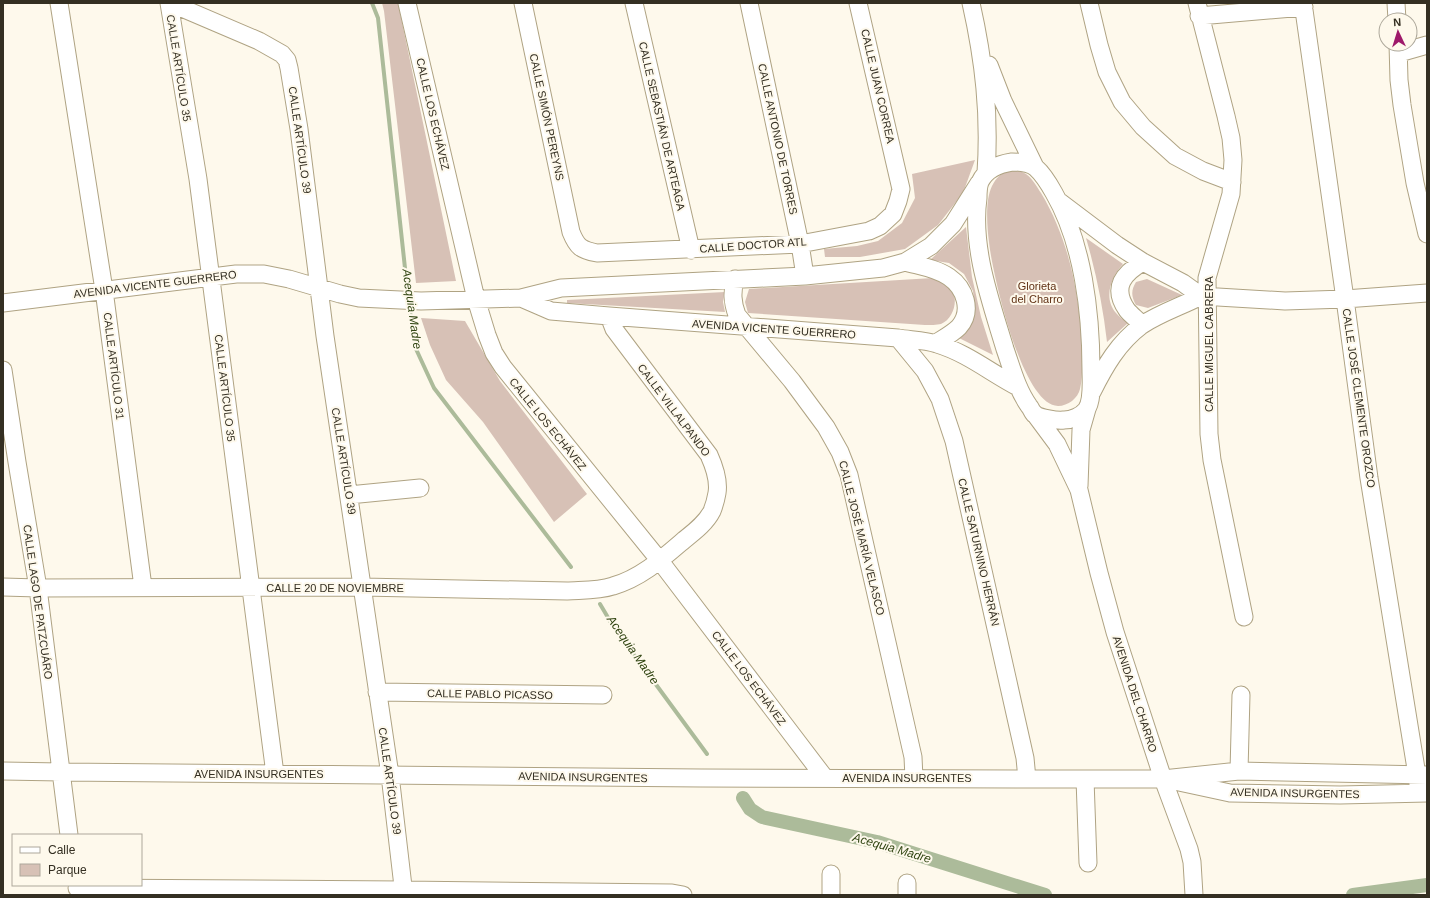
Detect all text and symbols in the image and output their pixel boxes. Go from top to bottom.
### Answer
north arrow [1378,12,1418,52]
street label: CALLE ARTÍCULO 35 [165,14,193,122]
text: N [1393,16,1402,28]
street label: CALLE JUAN CORREA [859,28,897,145]
street label: CALLE SEBASTIÁN DE ARTEAGA [637,40,687,212]
street label: CALLE SIMÓN PEREYNS [528,52,566,182]
street label: CALLE LOS ECHÁVEZ [414,57,452,172]
street label: CALLE ANTONIO DE TORRES [756,62,800,216]
street label: CALLE ARTÍCULO 39 [287,86,313,194]
street label: CALLE DOCTOR ATL [699,235,807,255]
water label: Acequia Madre [399,267,425,350]
street label: AVENIDA VICENTE GUERRERO [73,268,238,300]
street label: CALLE MIGUEL CABRERA [1203,275,1215,412]
park label: Glorieta del Charro [1011,280,1063,305]
street label: CALLE JOSÉ CLEMENTE OROZCO [1340,308,1378,489]
street label: CALLE ARTÍCULO 31 [101,312,127,420]
street label: AVENIDA VICENTE GUERRERO [692,317,857,341]
street label: CALLE ARTÍCULO 35 [212,334,238,442]
street label: CALLE VILLALPANDO [635,362,713,459]
street label: CALLE LOS ECHÁVEZ [507,376,589,473]
street label: CALLE ARTÍCULO 39 [330,407,358,515]
street label: CALLE JOSÉ MARÍA VELASCO [837,459,887,617]
street label: CALLE SATURNINO HERRÁN [956,477,1002,627]
street label: CALLE LAGO DE PATZCUÁRO [21,524,55,681]
street label: CALLE 20 DE NOVIEMBRE [266,582,404,594]
water label: Acequia Madre [604,612,662,687]
street label: CALLE LOS ECHÁVEZ [710,628,789,728]
street label: AVENIDA DEL CHARRO [1110,634,1160,754]
street label: CALLE PABLO PICASSO [427,687,553,701]
street label: CALLE ARTÍCULO 39 [377,727,403,835]
street label: AVENIDA INSURGENTES [194,768,324,780]
street label: AVENIDA INSURGENTES [518,770,648,784]
street label: AVENIDA INSURGENTES [842,772,972,784]
street label: AVENIDA INSURGENTES [1230,786,1360,800]
water label: Acequia Madre [850,830,933,866]
legend [12,834,142,886]
text: Calle [48,843,76,857]
text: Parque [48,863,87,877]

